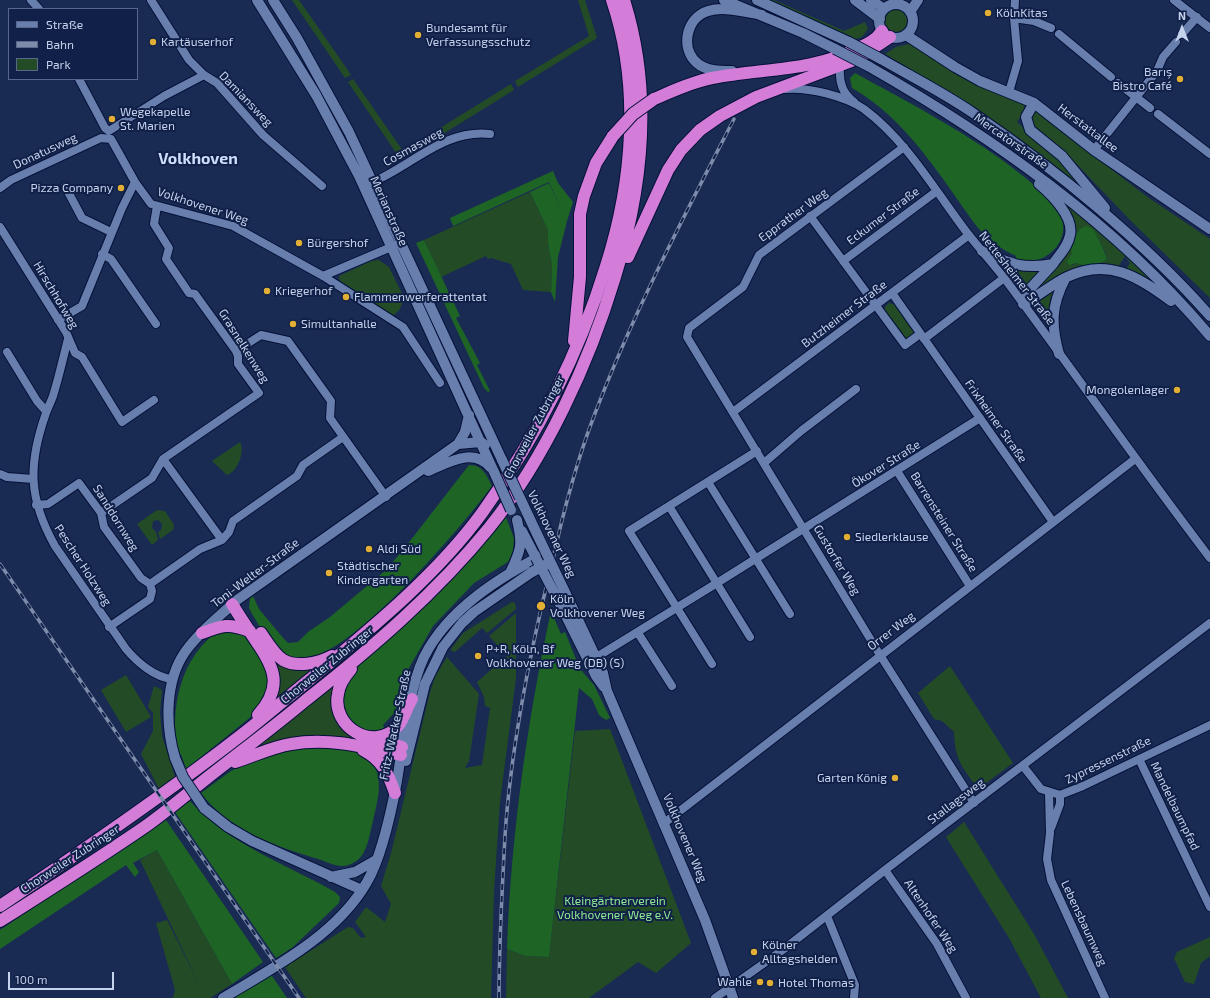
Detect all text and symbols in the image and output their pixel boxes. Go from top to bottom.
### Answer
place label: KölnKitas [996,6,1048,20]
legend [8,8,138,80]
marker: KölnKitas [983,8,993,18]
north arrow [1162,8,1202,48]
text: N [1178,9,1186,22]
text: Straße [46,17,83,31]
place label: Bundesamt für Verfassungsschutz [426,21,531,49]
marker: Bundesamt für Verfassungsschutz [413,30,423,40]
place label: Kartäuserhof [161,35,233,49]
text: Bahn [46,37,74,51]
marker: Kartäuserhof [148,37,158,47]
text: Park [46,57,71,71]
place label: Barış Bistro Café [1112,65,1172,93]
street label: Damiansweg [216,69,276,129]
marker: Barış Bistro Café [1175,74,1185,84]
street label: Herstattallee [1055,101,1121,155]
place label: Wegekapelle St. Marien [120,105,190,133]
street label: Mercatorstraße [971,110,1051,172]
marker: Wegekapelle St. Marien [107,114,117,124]
street label: Cosmasweg [381,125,445,169]
street label: Donatusweg [11,130,79,172]
district label: Volkhoven [158,149,238,169]
street label: Merianstraße [367,174,411,248]
place label: Pizza Company [30,181,113,195]
marker: Pizza Company [116,183,126,193]
street label: Volkhovener Weg [156,184,250,228]
street label: Eckumer Straße [844,184,922,248]
street label: Epprather Weg [756,185,830,245]
street label: Nettesheimer Straße [976,228,1058,328]
place label: Bürgershof [307,236,368,250]
marker: Bürgershof [294,238,304,248]
street label: Hirschhofweg [30,259,82,331]
street label: Butzheimer Straße [799,277,889,351]
place label: Kriegerhof [275,284,333,298]
marker: Kriegerhof [262,286,272,296]
place label: Flammenwerferattentat [354,290,487,304]
marker: Flammenwerferattentat [341,292,351,302]
street label: Grasnelkenweg [216,306,272,386]
place label: Simultanhalle [301,317,377,331]
marker: Simultanhalle [288,319,298,329]
street label: Chorweiler Zubringer [501,373,567,481]
street label: Frixheimer Straße [962,377,1030,465]
place label: Mongolenlager [1086,383,1169,397]
marker: Mongolenlager [1172,385,1182,395]
street label: Ökover Straße [849,437,923,491]
street label: Barrensteiner Straße [907,469,981,575]
street label: Sanddornweg [90,482,142,554]
street label: Volkhovener Weg [525,488,579,580]
street label: Pescher Holzweg [51,522,115,608]
street label: Gustorfer Weg [810,522,864,598]
place label: Siedlerklause [855,530,928,544]
marker: Siedlerklause [842,532,852,542]
street label: Toni-Welter-Straße [208,535,302,611]
place label: Aldi Süd [377,542,421,556]
marker: Aldi Süd [364,544,374,554]
place label: Städtischer Kindergarten [337,559,408,587]
marker: Städtischer Kindergarten [324,568,334,578]
place label: Köln Volkhovener Weg [550,592,645,620]
marker: Köln Volkhovener Weg [535,600,547,612]
street label: Orrer Weg [864,608,918,654]
street label: Chorweiler Zubringer [278,623,376,707]
place label: P+R, Köln, Bf Volkhovener Weg (DB) (S) [486,642,624,670]
marker: P+R, Köln, Bf Volkhovener Weg (DB) (S) [473,651,483,661]
street label: Fritz-Wacker-Straße [376,668,414,782]
street label: Zypressenstraße [1063,733,1153,787]
street label: Mandelbaumpfad [1147,759,1203,853]
place label: Garten König [817,771,887,785]
marker: Garten König [890,773,900,783]
street label: Stallagsweg [925,775,987,827]
street label: Volkhovener Weg [660,791,710,885]
street label: Chorweiler Zubringer [18,822,122,896]
street label: Altenhofer Weg [901,877,961,955]
street label: Lebensbaumweg [1058,878,1110,968]
park label: Kleingärtnerverein Volkhovener Weg e.V. [557,894,673,922]
place label: Kölner Alltagshelden [762,938,838,966]
marker: Kölner Alltagshelden [749,947,759,957]
scale bar [10,964,116,990]
text: 100 m [15,972,47,986]
place label: Wahle [717,975,752,989]
place label: Hotel Thomas [778,976,854,990]
marker: Wahle [755,977,765,987]
marker: Hotel Thomas [765,978,775,988]

